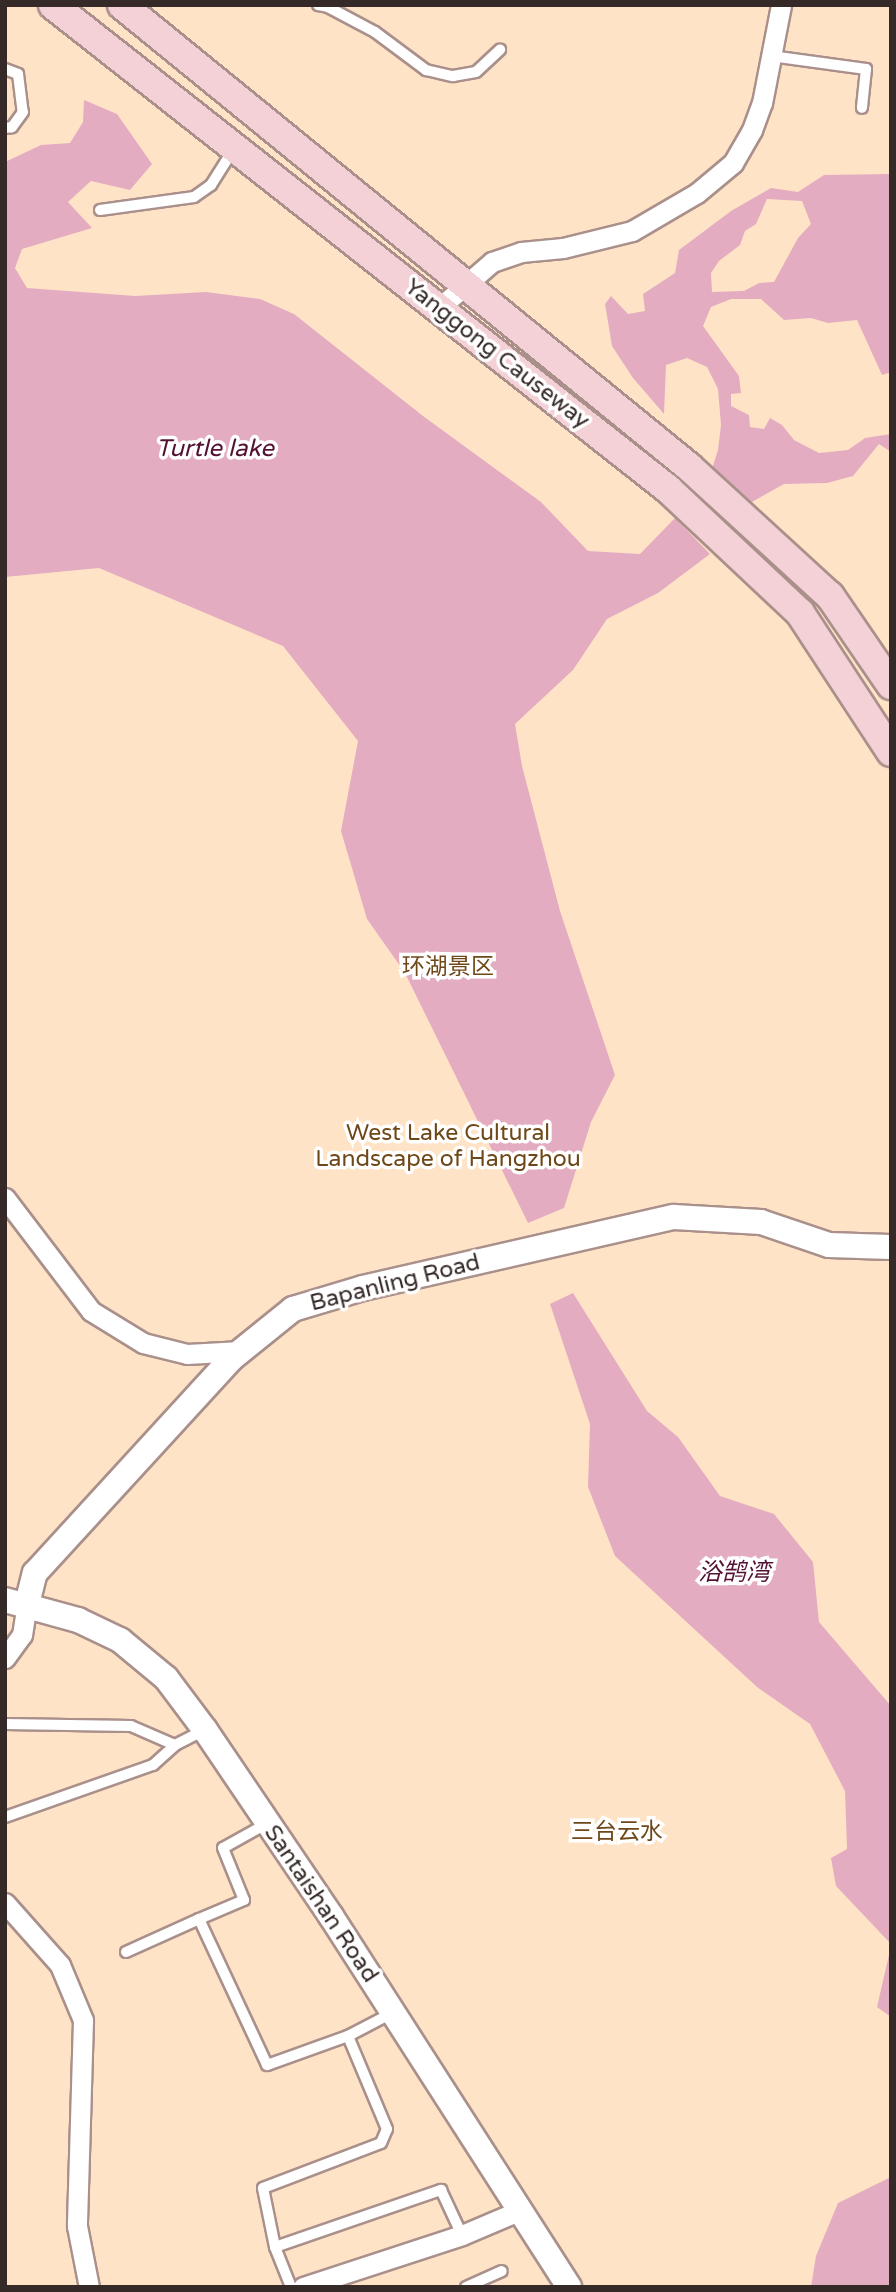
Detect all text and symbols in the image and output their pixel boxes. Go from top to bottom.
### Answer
street label: Yanggong Causeway [399,273,595,435]
water label: Turtle lake [156,435,274,463]
park label: 环湖景区 [402,953,494,981]
park label: West Lake Cultural Landscape of Hangzhou [315,1119,581,1173]
street label: Bapanling Road [307,1249,483,1317]
water label: 浴鹄湾 [698,1559,770,1587]
park label: 三台云水 [571,1818,663,1846]
street label: Santaishan Road [258,1820,384,1988]

